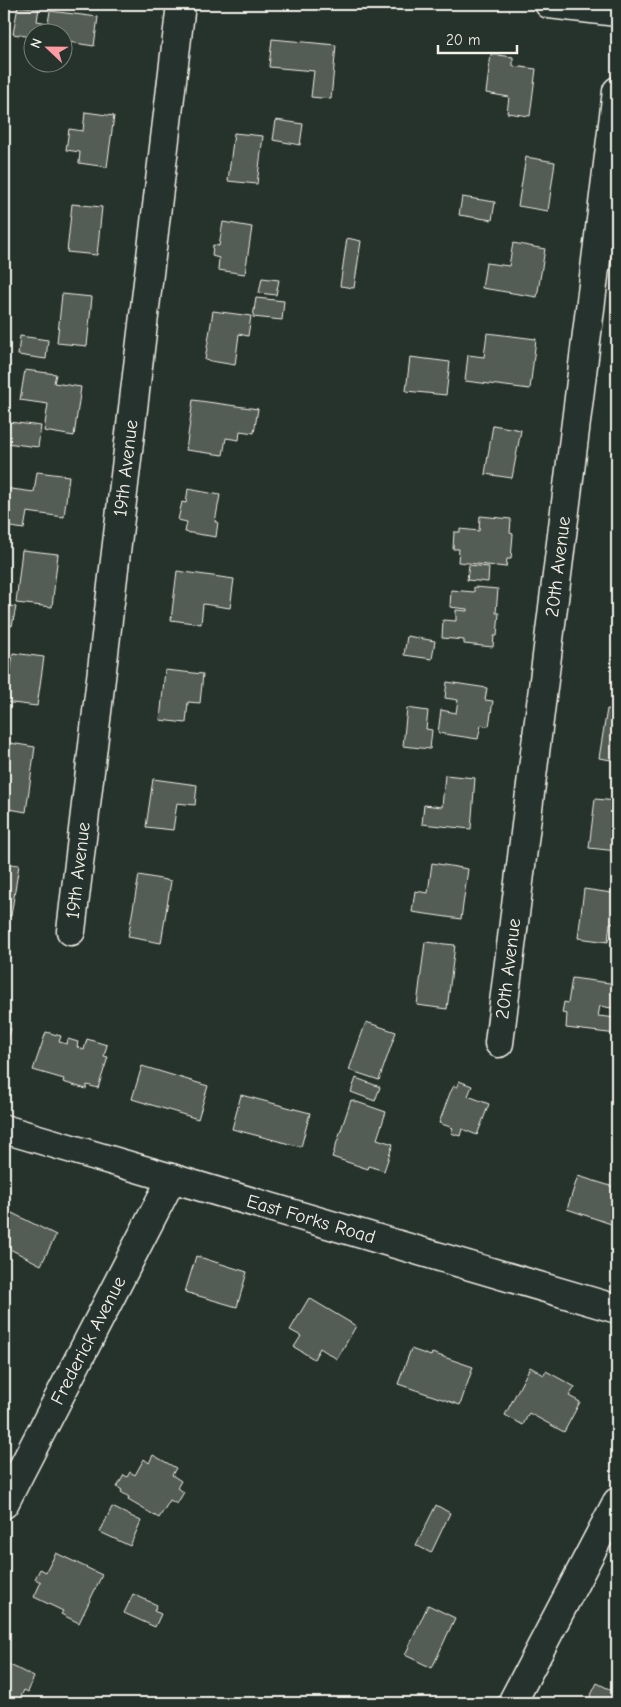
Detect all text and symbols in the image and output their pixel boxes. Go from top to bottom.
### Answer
north arrow [22,22,72,72]
scale bar [438,22,517,54]
text: 20 m [446,31,480,49]
text: N [27,36,46,51]
street label: 19th Avenue [109,419,143,518]
street label: 20th Avenue [541,515,575,618]
street label: 19th Avenue [62,821,95,920]
street label: 20th Avenue [491,917,525,1020]
street label: East Forks Road [244,1190,378,1248]
street label: Frederick Avenue [46,1272,131,1409]

